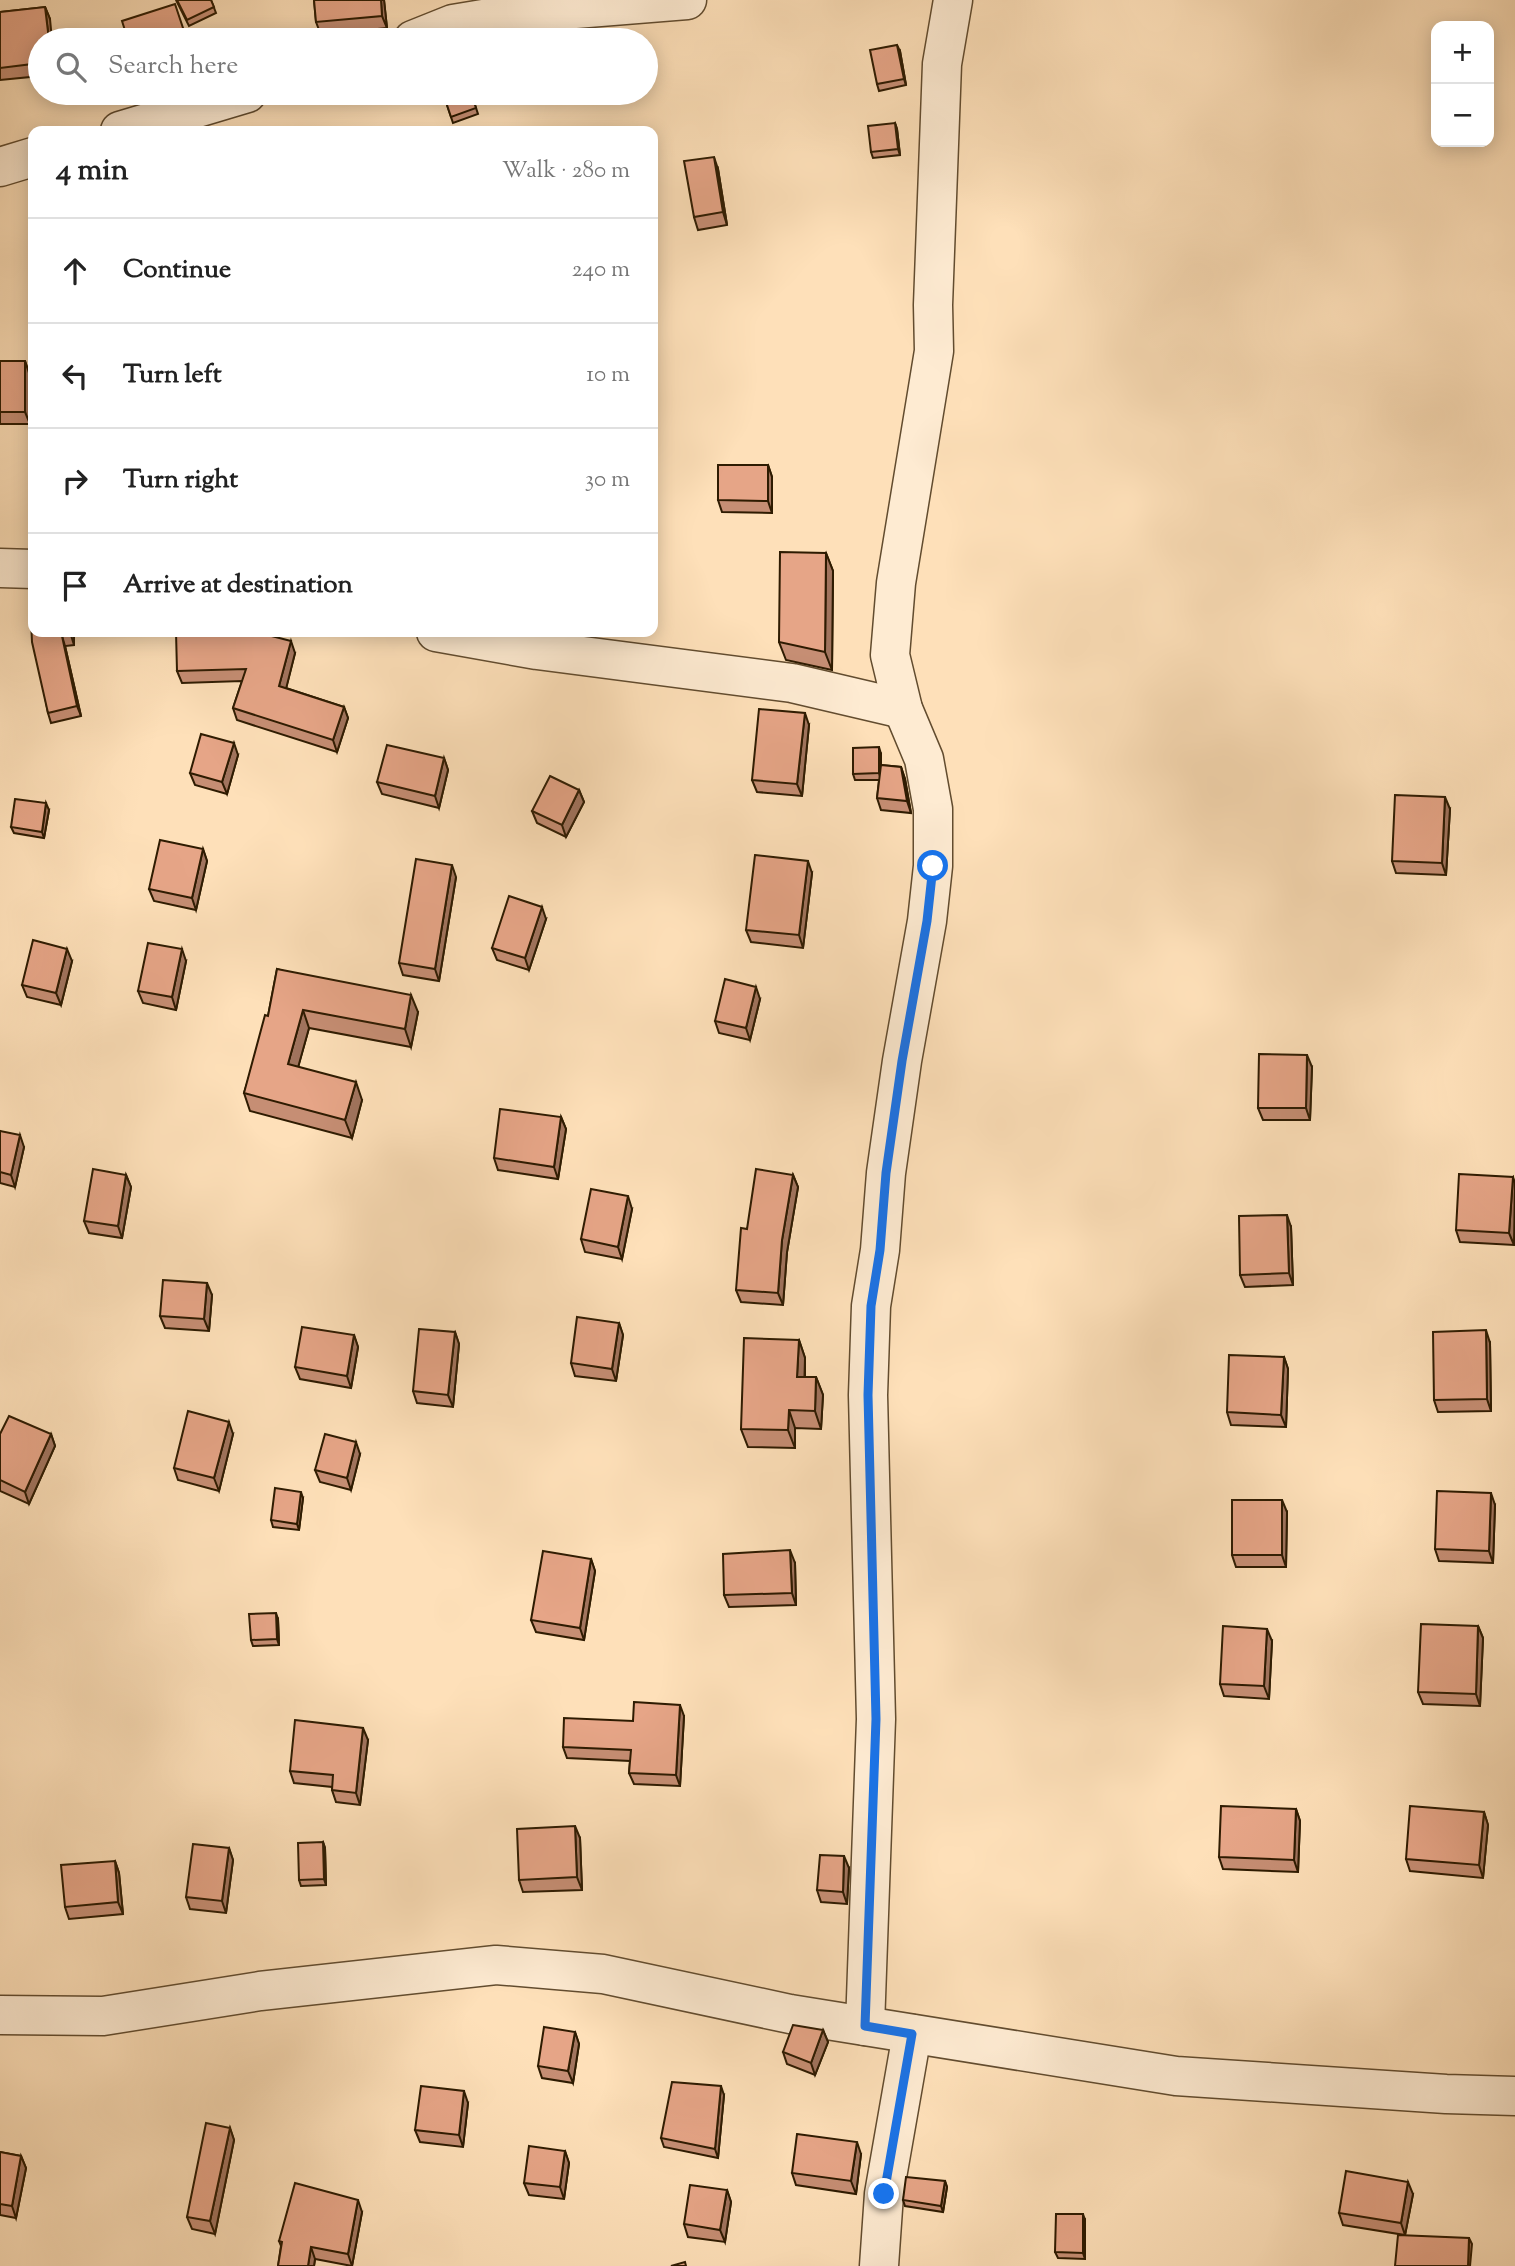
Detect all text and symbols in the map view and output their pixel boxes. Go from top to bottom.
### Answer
map controls [1431,21,1494,147]
button: + [1431,21,1494,84]
search box [28,28,658,105]
icon: search [52,48,90,86]
text: Search here [108,48,238,85]
button: − [1431,84,1494,147]
text: 4 min [56,150,129,193]
text: Walk · 280 m [502,155,630,188]
icon: ahead [56,252,94,290]
text: Continue [123,252,231,289]
text: 240 m [572,254,630,287]
icon: left [56,357,94,395]
text: Turn left [123,357,222,394]
text: 10 m [586,359,630,392]
icon: right [56,462,94,500]
text: Turn right [123,462,238,499]
text: 30 m [585,464,630,497]
icon: arrive [56,567,94,605]
text: Arrive at destination [123,567,353,604]
route start [917,850,948,881]
route end [868,2178,899,2209]

